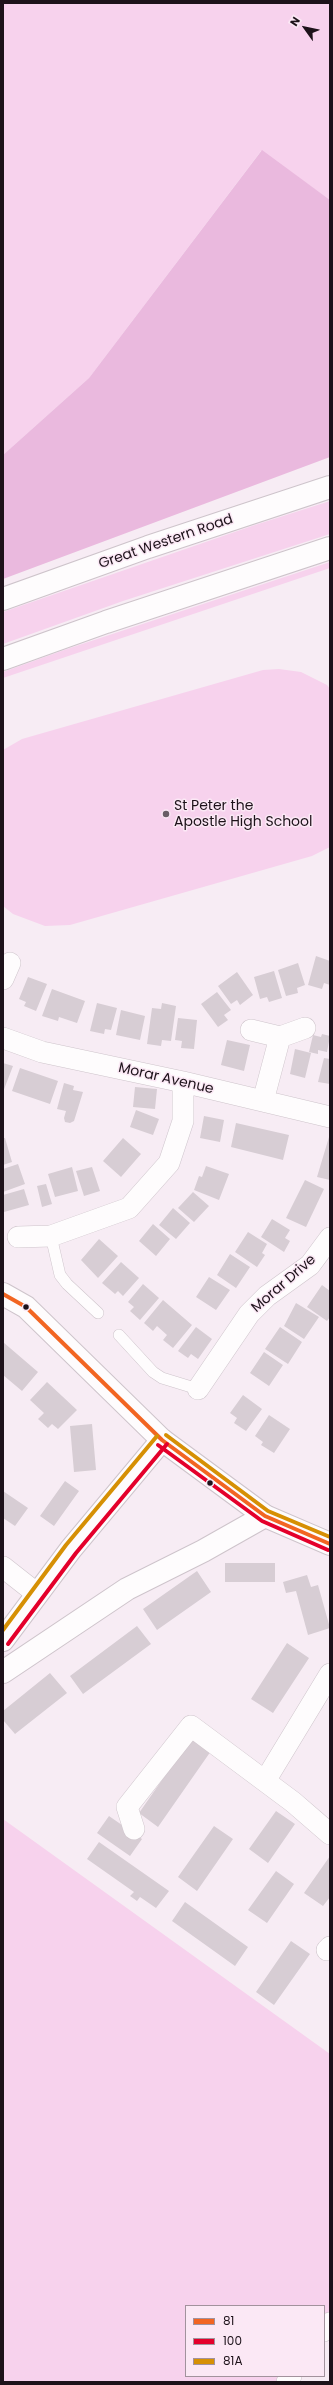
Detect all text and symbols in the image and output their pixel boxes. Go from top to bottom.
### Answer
north arrow [285,8,325,48]
text: N [286,14,304,29]
street label: Great Western Road [97,511,235,573]
place label: St Peter the Apostle High School [174,798,312,830]
marker: St Peter the Apostle High School [161,809,171,819]
street label: Morar Avenue [117,1060,215,1098]
street label: Morar Drive [248,1251,320,1317]
unlabelled marker [21,1302,31,1312]
unlabelled marker [205,1478,215,1488]
legend [185,2305,325,2377]
text: 81 [223,2312,234,2329]
text: 100 [223,2332,242,2349]
text: 81A [223,2352,243,2369]

